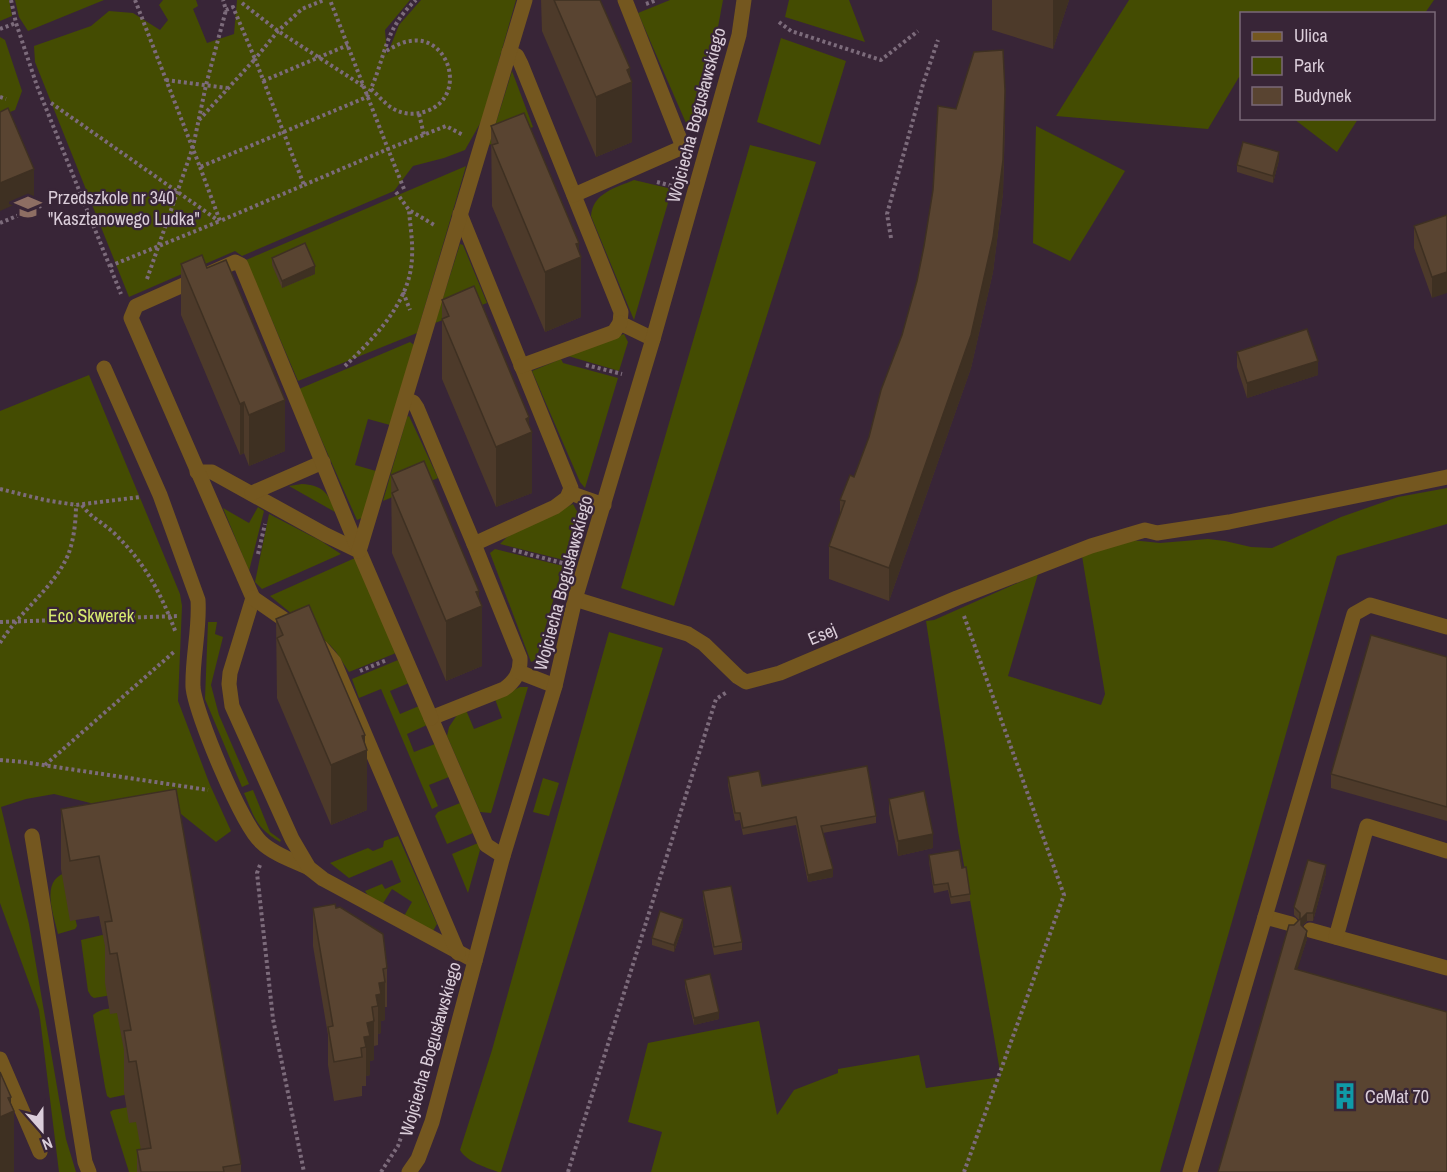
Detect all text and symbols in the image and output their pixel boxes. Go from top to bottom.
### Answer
legend [1240,12,1435,120]
text: Ulica [1294,23,1328,48]
street label: Wojciecha Bogusławskiego [661,25,731,205]
text: Park [1294,53,1325,78]
text: Budynek [1294,83,1352,108]
place label: Przedszkole nr 340 "Kasztanowego Ludka" [48,185,200,231]
school or university icon: Przedszkole nr 340 "Kasztanowego Ludka" [13,192,43,222]
street label: Wojciecha Bogusławskiego [528,493,598,673]
park label: Eco Skwerek [48,603,135,628]
street label: Esej [804,617,840,651]
street label: Wojciecha Bogusławskiego [393,959,467,1139]
building icon: CeMat 70 [1330,1081,1360,1111]
place label: CeMat 70 [1365,1084,1429,1109]
north arrow [12,1100,72,1160]
text: N [39,1132,56,1156]

